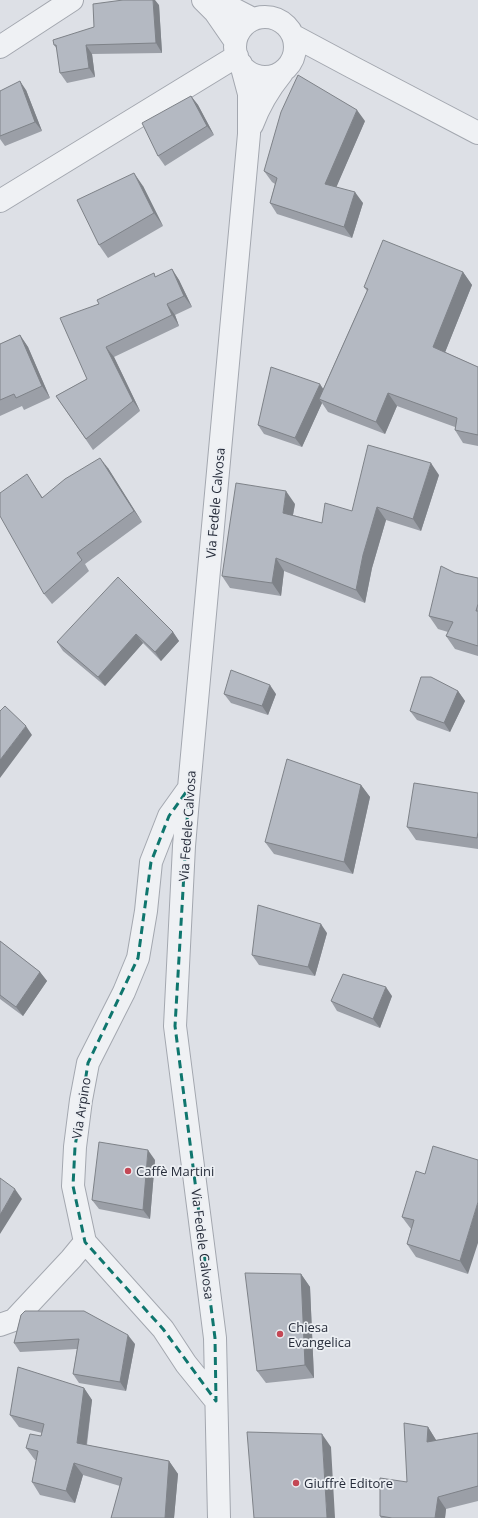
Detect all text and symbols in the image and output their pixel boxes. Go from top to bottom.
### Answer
street label: Via Fedele Calvosa [201,447,229,559]
street label: Via Fedele Calvosa [174,770,200,882]
street label: Via Arpino [67,1076,95,1140]
place label: Caffè Martini [136,1162,214,1180]
marker: Caffè Martini [123,1166,133,1176]
street label: Via Fedele Calvosa [187,1188,219,1300]
place label: Chiesa Evangelica [288,1318,351,1351]
marker: Chiesa Evangelica [275,1329,285,1339]
place label: Giuffrè Editore [304,1474,393,1492]
marker: Giuffrè Editore [291,1478,301,1488]

